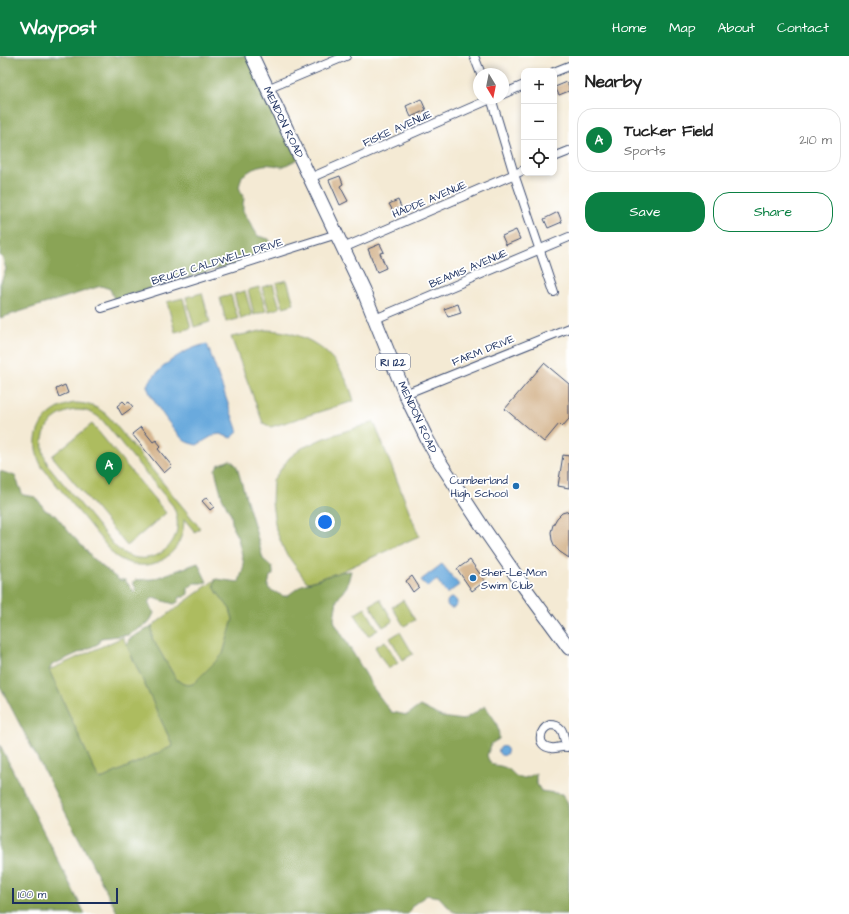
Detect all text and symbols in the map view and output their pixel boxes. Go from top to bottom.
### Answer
text: Waypost [20,15,96,42]
text: Home [612,18,647,38]
text: Map [669,18,695,38]
text: About [717,18,755,38]
text: Contact [777,18,829,38]
north arrow [473,68,509,104]
map controls [521,68,557,176]
button: + [521,68,557,104]
text: Nearby [585,70,642,94]
street label: MENDON ROAD [260,84,307,160]
button: − [521,104,557,140]
street label: FISKE AVENUE [360,106,434,150]
text: Tucker Field [624,121,713,142]
text: A [595,131,603,149]
text: 210 m [799,131,832,149]
button: locate [521,140,557,176]
text: Sports [624,142,666,160]
street label: HADDE AVENUE [390,177,469,222]
button: Save [585,192,705,232]
button: Share [713,192,833,232]
street label: BRUCE CALDWELL DRIVE [150,234,285,289]
street label: BEAMIS AVENUE [427,245,510,292]
street label: FARM DRIVE [450,331,517,370]
road number: RI 122 [376,354,410,370]
street label: MENDON ROAD [394,379,441,456]
pin: A [96,452,122,485]
place label: Cumberland High School [449,473,508,502]
marker: Cumberland High School [511,481,521,491]
your location [315,512,335,532]
place label: Sher-Le-Mon Swim Club [481,565,547,593]
marker: Sher-Le-Mon Swim Club [468,573,478,583]
scale bar [12,886,118,905]
text: 100 m [18,887,46,902]

